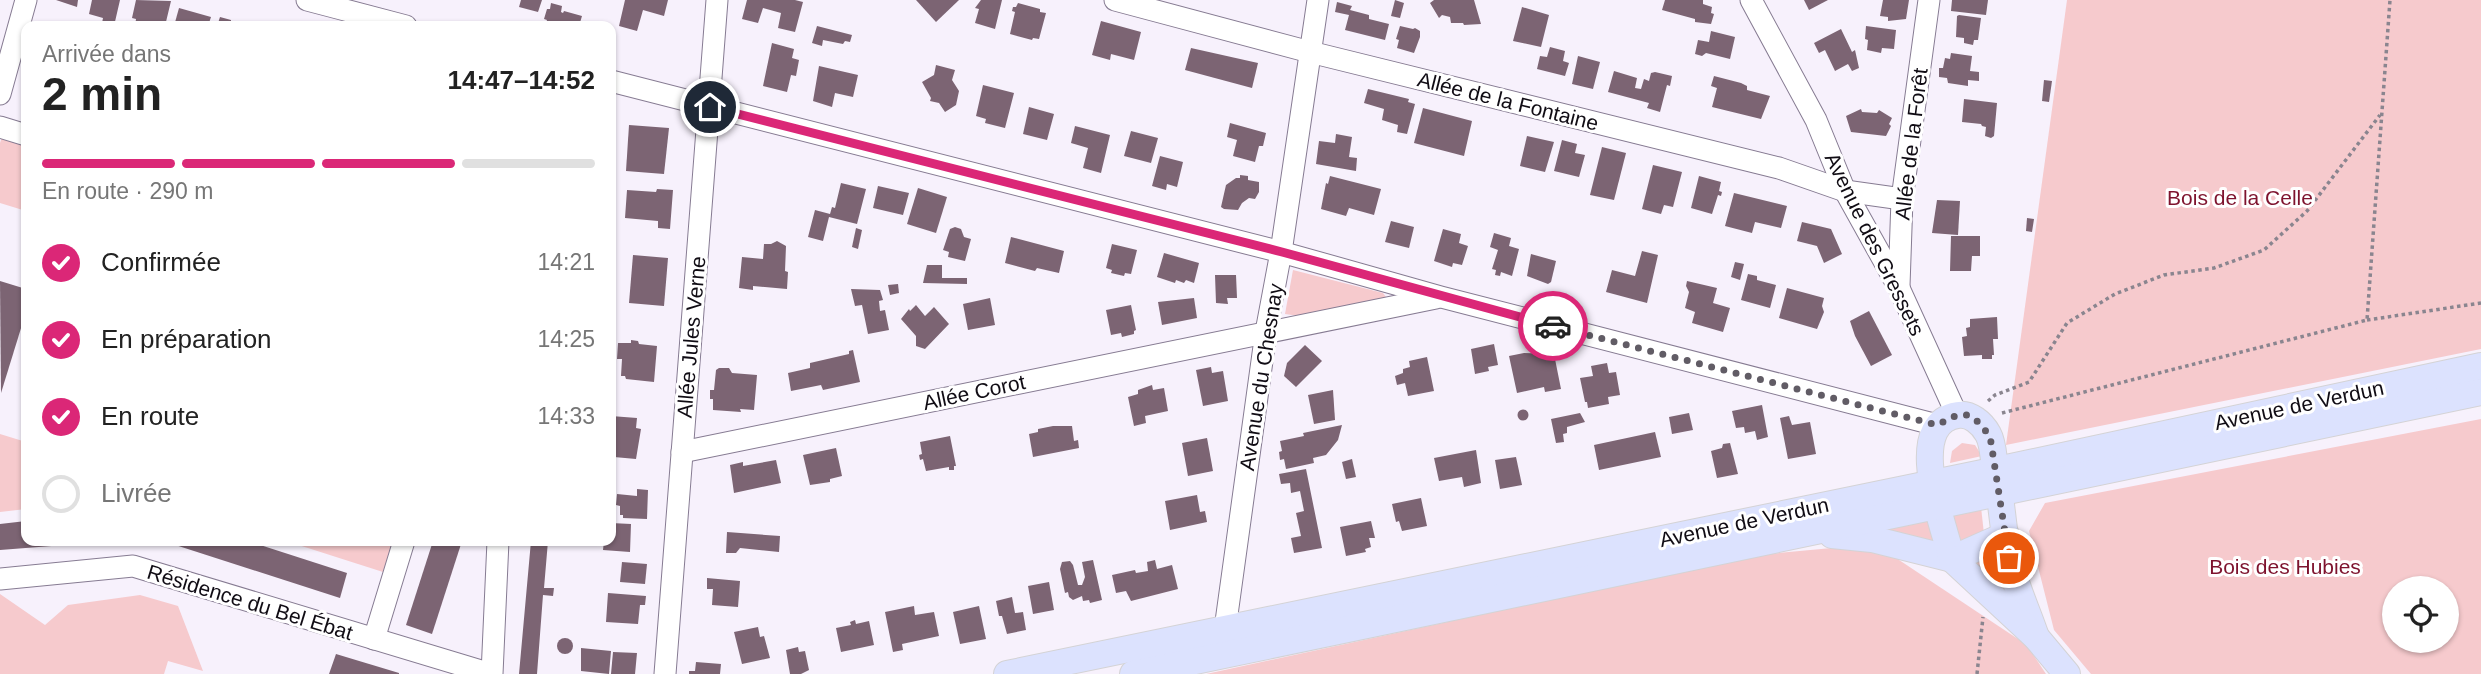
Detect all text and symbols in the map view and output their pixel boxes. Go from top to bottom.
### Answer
text: Arrivée dans [42,41,171,67]
text: 14:47–14:52 [448,65,595,95]
street label: Allée de la Fontaine [1415,67,1601,135]
street label: Allée de la Forêt [1890,67,1932,221]
text: 2 min [42,68,162,120]
pin [680,77,740,137]
icon: home [691,88,729,126]
street label: Avenue des Gressets [1821,149,1929,339]
text: En route · 290 m [42,178,213,204]
park label: Bois de la Celle [2167,186,2313,209]
icon: check [42,244,80,282]
text: Confirmée [101,247,221,277]
text: 14:21 [537,249,595,275]
street label: Allée Jules Verne [672,255,710,419]
street label: Avenue du Chesnay [1235,281,1287,472]
courier [1518,291,1588,361]
icon: car [1534,307,1572,345]
icon: check [42,321,80,359]
text: En préparation [101,324,272,354]
text: 14:25 [537,326,595,352]
street label: Allée Corot [921,370,1027,414]
street label: Avenue de Verdun [2212,376,2386,434]
icon: check [42,398,80,436]
text: En route [101,401,199,431]
text: 14:33 [537,403,595,429]
text: Livrée [101,478,172,508]
street label: Avenue de Verdun [1657,493,1831,551]
pin [1979,528,2039,588]
icon: bag [1990,539,2028,577]
park label: Bois des Hubies [2209,555,2361,578]
street label: Résidence du Bel Ébat [144,560,356,644]
map controls [2382,576,2459,653]
button: locate [2382,576,2459,653]

